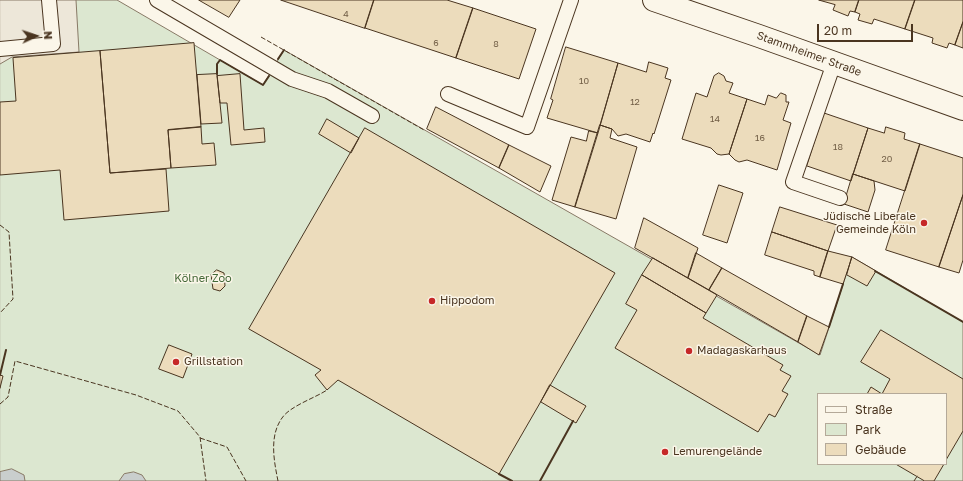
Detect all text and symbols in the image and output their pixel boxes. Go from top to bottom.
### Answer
house number: 4 [343,9,349,19]
north arrow [16,16,56,56]
scale bar [819,16,915,42]
text: 20 m [824,23,852,38]
street label: Stammheimer Straße [755,29,863,79]
text: N [42,31,55,40]
house number: 6 [433,38,439,48]
house number: 8 [493,39,499,49]
house number: 10 [579,76,589,86]
house number: 12 [630,97,640,107]
house number: 14 [710,114,720,124]
house number: 16 [755,133,765,143]
house number: 18 [833,142,843,152]
house number: 20 [882,154,892,164]
place label: Jüdische Liberale Gemeinde Köln [823,210,916,236]
marker: Jüdische Liberale Gemeinde Köln [919,218,929,228]
park label: Kölner Zoo [174,272,232,286]
place label: Hippodom [440,294,495,308]
marker: Hippodom [427,296,437,306]
place label: Madagaskarhaus [697,344,787,358]
marker: Madagaskarhaus [684,346,694,356]
place label: Grillstation [184,355,243,369]
marker: Grillstation [171,357,181,367]
legend [817,393,947,465]
text: Straße [855,402,893,417]
text: Park [855,422,881,437]
text: Gebäude [855,442,906,457]
place label: Lemurengelände [673,445,762,459]
marker: Lemurengelände [660,447,670,457]

